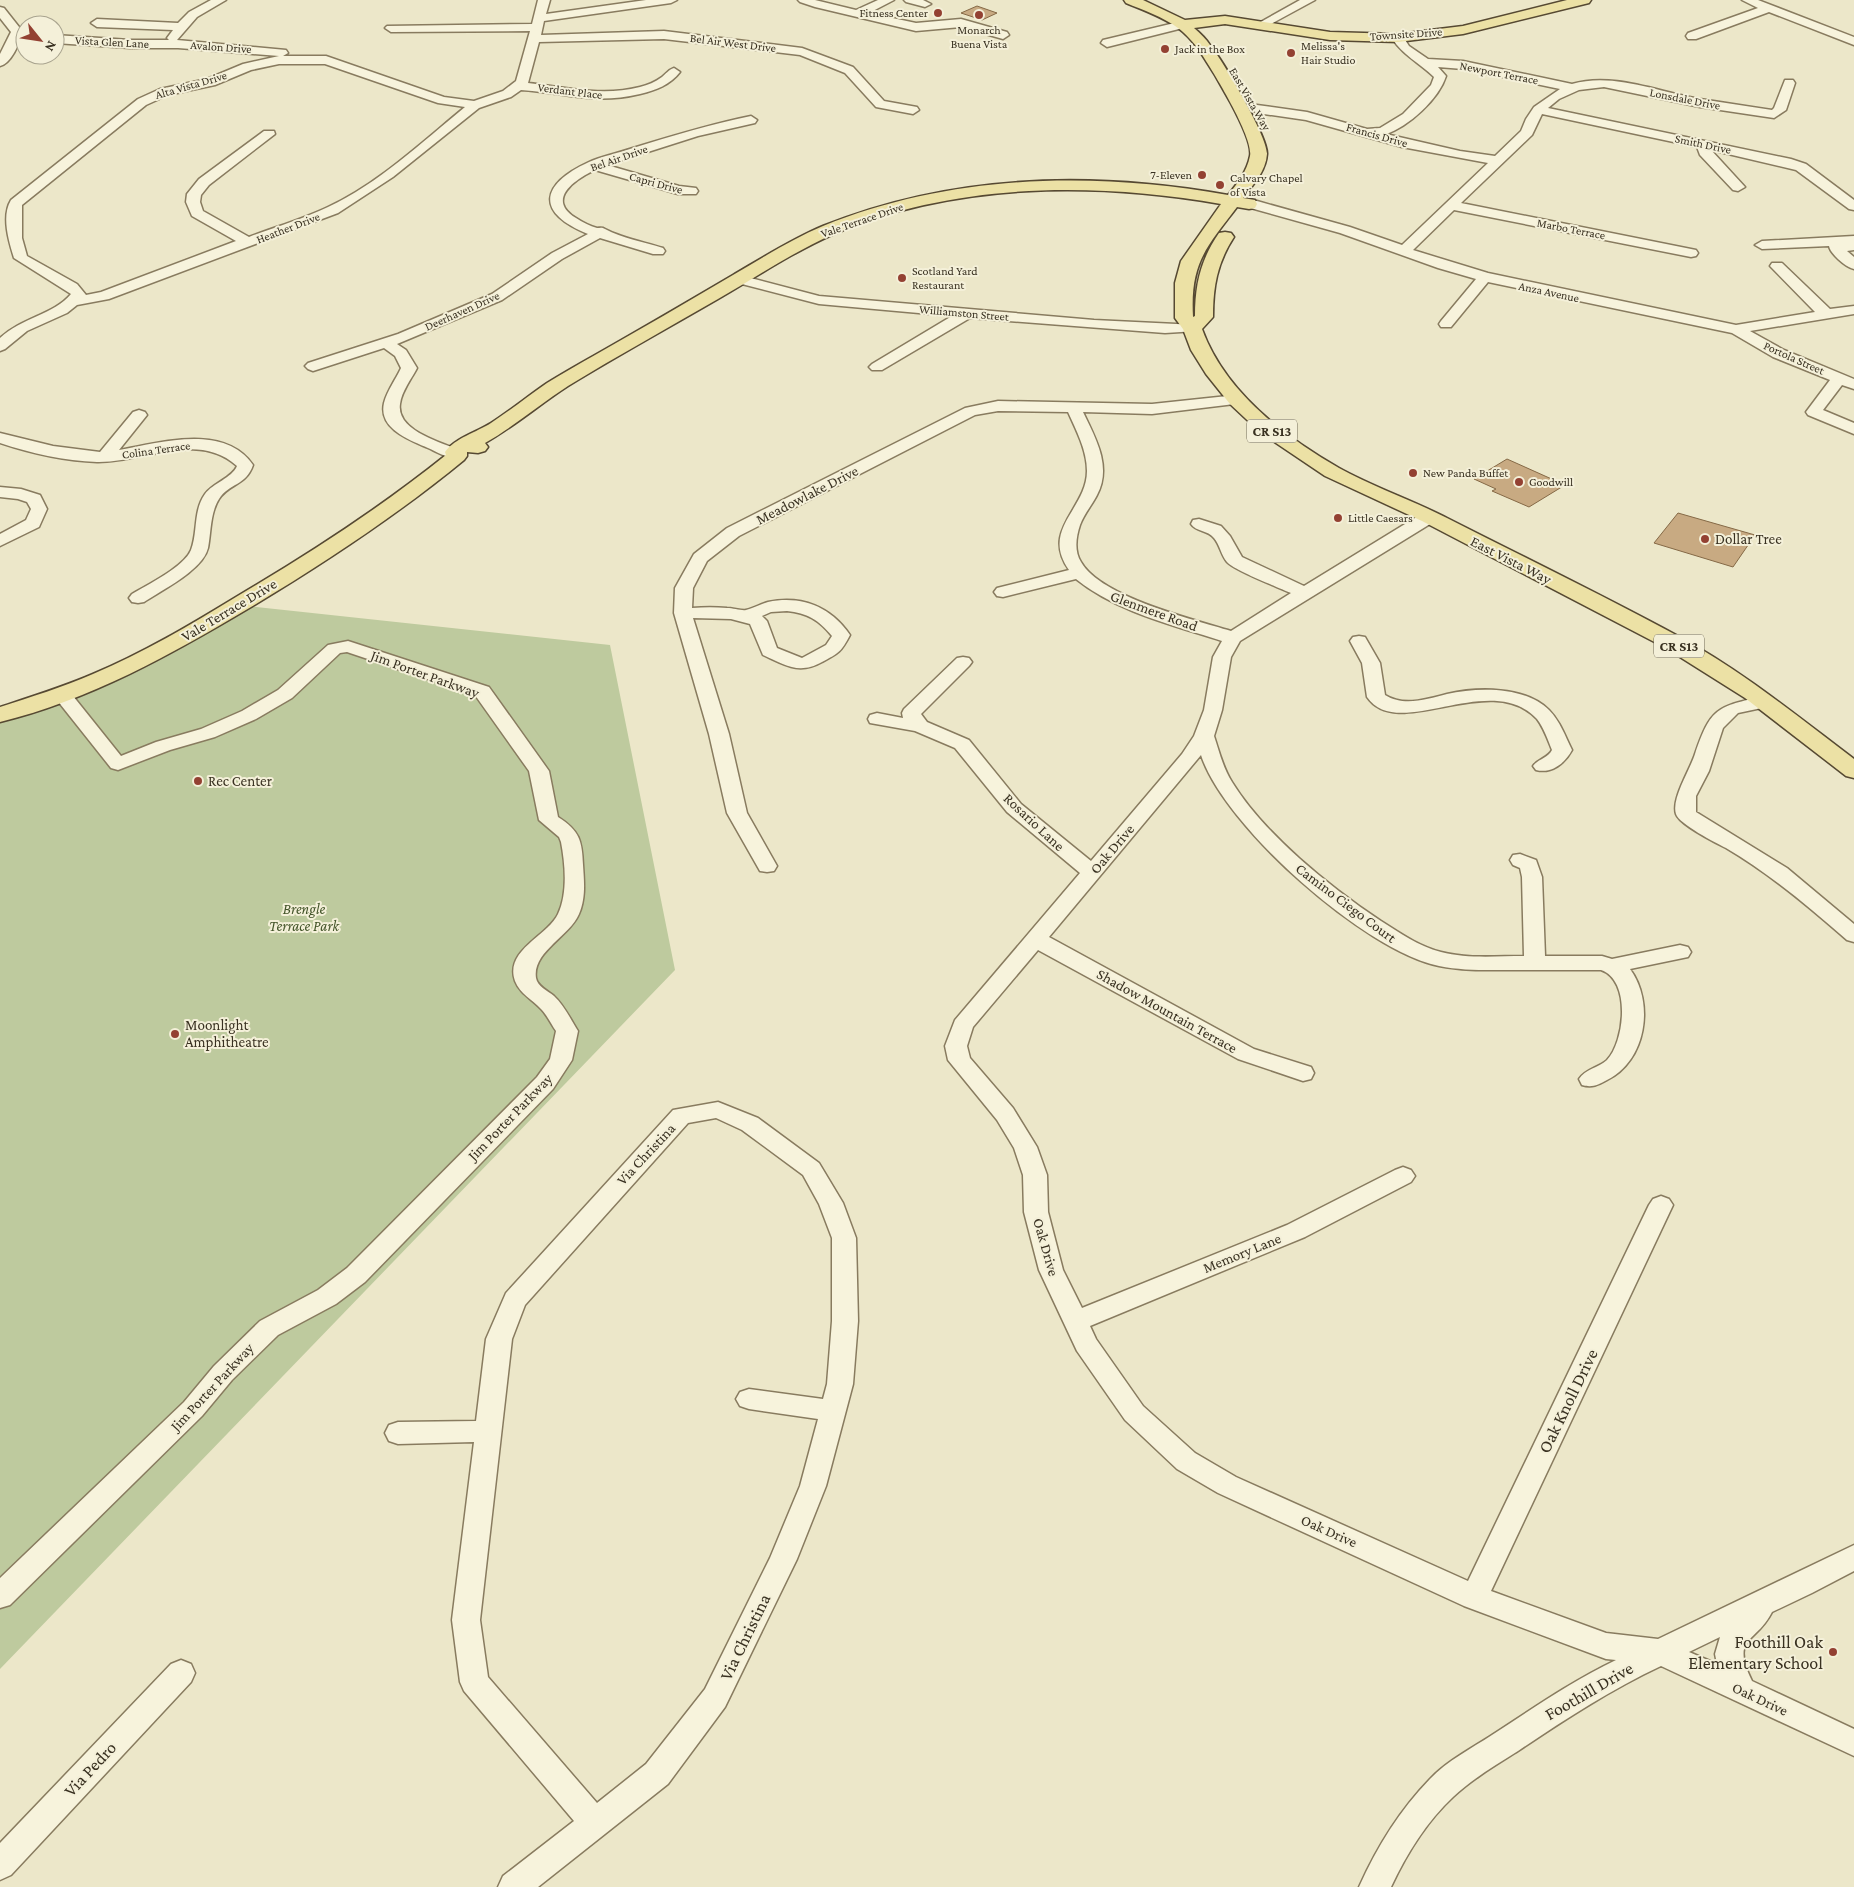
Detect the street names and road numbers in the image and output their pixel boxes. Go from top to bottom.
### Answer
street label: Townsite Drive [1369,24,1443,44]
street label: Bel Air West Drive [689,31,777,55]
street label: Vista Glen Lane [75,33,149,51]
street label: Avalon Drive [190,38,252,56]
street label: Newport Terrace [1458,58,1540,88]
street label: East Vista Way [1226,65,1274,134]
street label: Alta Vista Drive [153,68,229,102]
street label: Verdant Place [537,80,603,102]
street label: Lonsdale Drive [1648,85,1722,113]
street label: Francis Drive [1345,120,1409,150]
street label: Smith Drive [1674,131,1732,157]
street label: Bel Air Drive [588,142,650,174]
street label: Capri Drive [628,169,684,197]
street label: Vale Terrace Drive [819,199,905,241]
street label: Heather Drive [254,209,322,247]
street label: Marbo Terrace [1536,216,1606,242]
street label: Anza Avenue [1517,279,1581,305]
street label: Deerhaven Drive [423,288,501,334]
street label: Williamston Street [919,302,1010,324]
street label: Portola Street [1761,338,1827,378]
road number: CR S13 [1247,420,1297,442]
street label: Colina Terrace [121,438,191,462]
street label: Meadowlake Drive [753,462,861,528]
street label: East Vista Way [1468,533,1554,588]
street label: Vale Terrace Drive [179,575,280,645]
street label: Glenmere Road [1108,588,1200,634]
road number: CR S13 [1654,634,1704,658]
street label: Jim Porter Parkway [366,646,481,702]
street label: Rosario Lane [1000,790,1068,854]
street label: Oak Drive [1087,821,1138,877]
street label: Camino Ciego Court [1292,860,1400,947]
street label: Shadow Mountain Terrace [1094,966,1240,1056]
street label: Jim Porter Parkway [463,1070,556,1166]
street label: Via Christina [614,1120,678,1188]
street label: Oak Drive [1030,1216,1062,1278]
street label: Memory Lane [1201,1230,1284,1277]
street label: Jim Porter Parkway [166,1340,258,1436]
street label: Oak Knoll Drive [1534,1346,1602,1456]
street label: Oak Drive [1299,1512,1360,1551]
street label: Via Christina [716,1591,774,1683]
street label: Foothill Drive [1541,1658,1637,1724]
street label: Oak Drive [1730,1679,1791,1719]
street label: Via Pedro [60,1737,120,1800]

